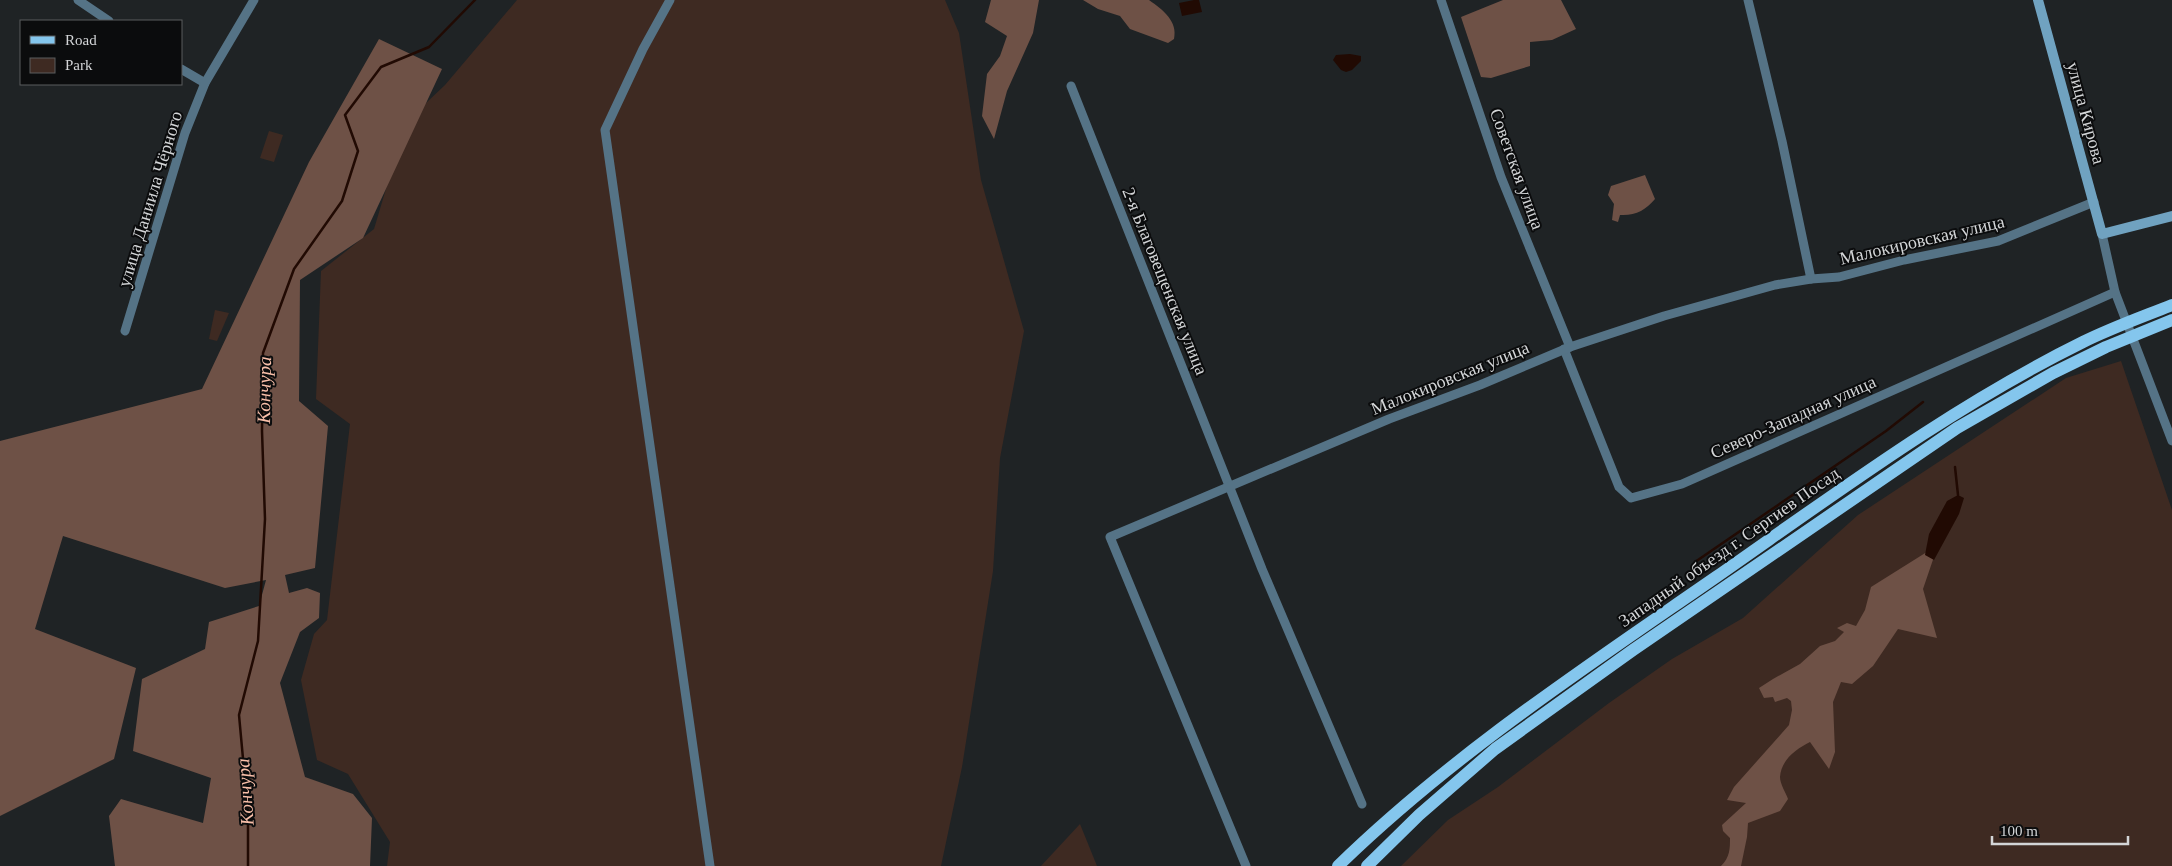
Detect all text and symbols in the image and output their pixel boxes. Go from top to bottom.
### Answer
legend [20,20,182,85]
text: Road [65,32,97,48]
text: Park [65,57,93,73]
street label: улица Кирова [2063,60,2109,166]
street label: Советская улица [1486,106,1548,232]
street label: улица Даниила Чёрного [114,109,186,289]
street label: 2-я Благовещенская улица [1118,184,1212,378]
street label: Малокировская улица [1838,211,2006,269]
street label: Малокировская улица [1368,337,1532,419]
water label: Кончура [253,356,275,425]
street label: Северо-Западная улица [1707,371,1879,463]
street label: Западный объезд г. Сергиев Посад [1615,463,1843,631]
water label: Кончура [232,758,258,827]
scale bar [1992,814,2128,846]
text: 100 m [2000,823,2038,839]

